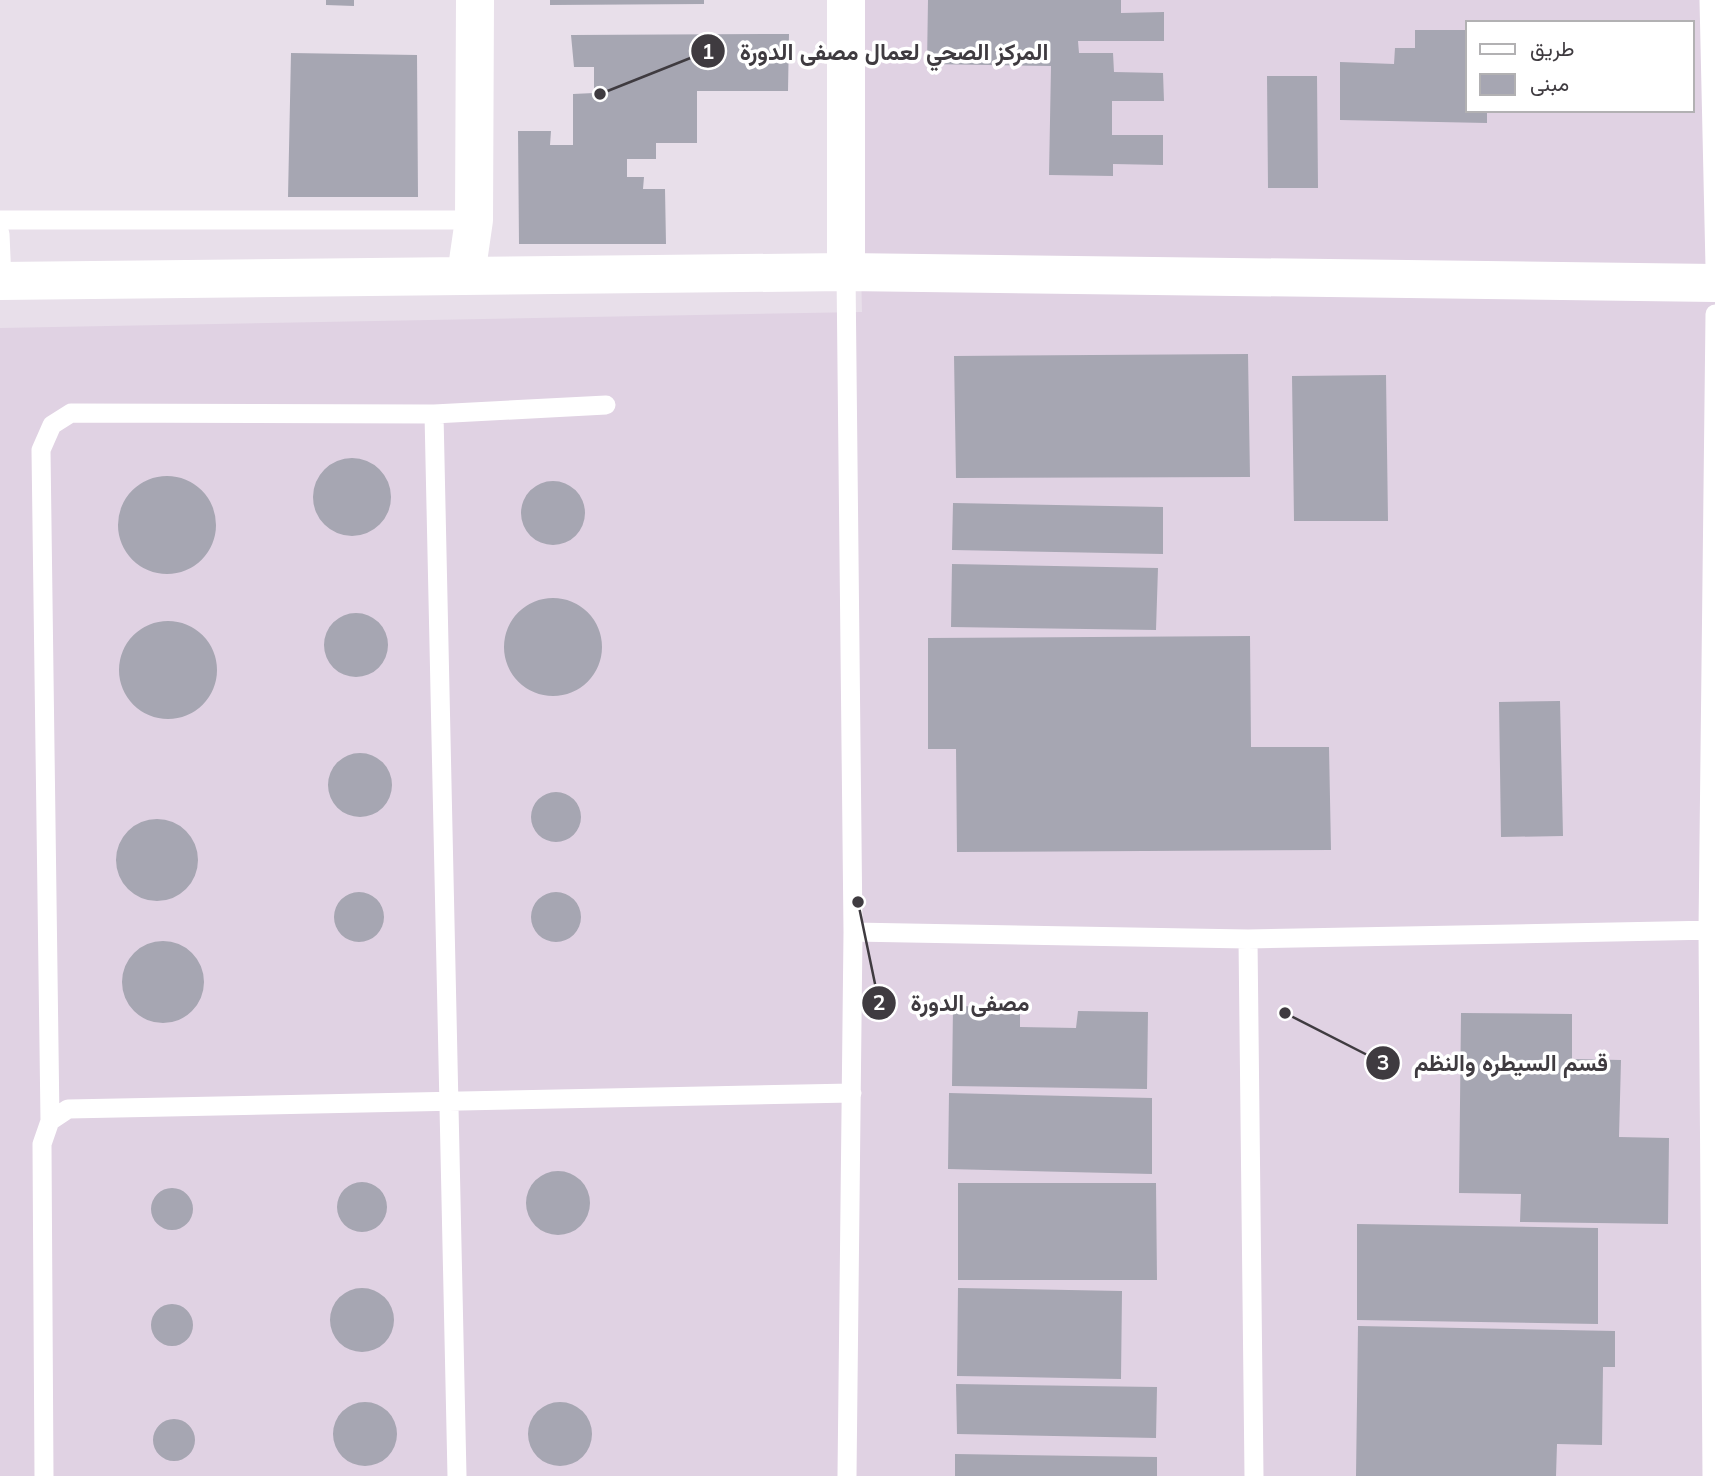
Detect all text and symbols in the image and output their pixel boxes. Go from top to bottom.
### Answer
legend [1466,21,1694,112]
callout: المركز الصحي لعمال مصفى الدورة [690,29,1062,73]
text: طريق [1530,35,1575,62]
text: المركز الصحي لعمال مصفى الدورة [740,37,1048,72]
text: 1 [702,38,714,64]
text: مبنى [1530,70,1569,96]
callout: مصفى الدورة [862,981,1044,1025]
text: مصفى الدورة [911,988,1029,1018]
text: 2 [873,989,885,1015]
callout: قسم السيطره والنظم [1365,1041,1622,1085]
text: قسم السيطره والنظم [1414,1048,1608,1078]
text: 3 [1377,1049,1389,1075]

